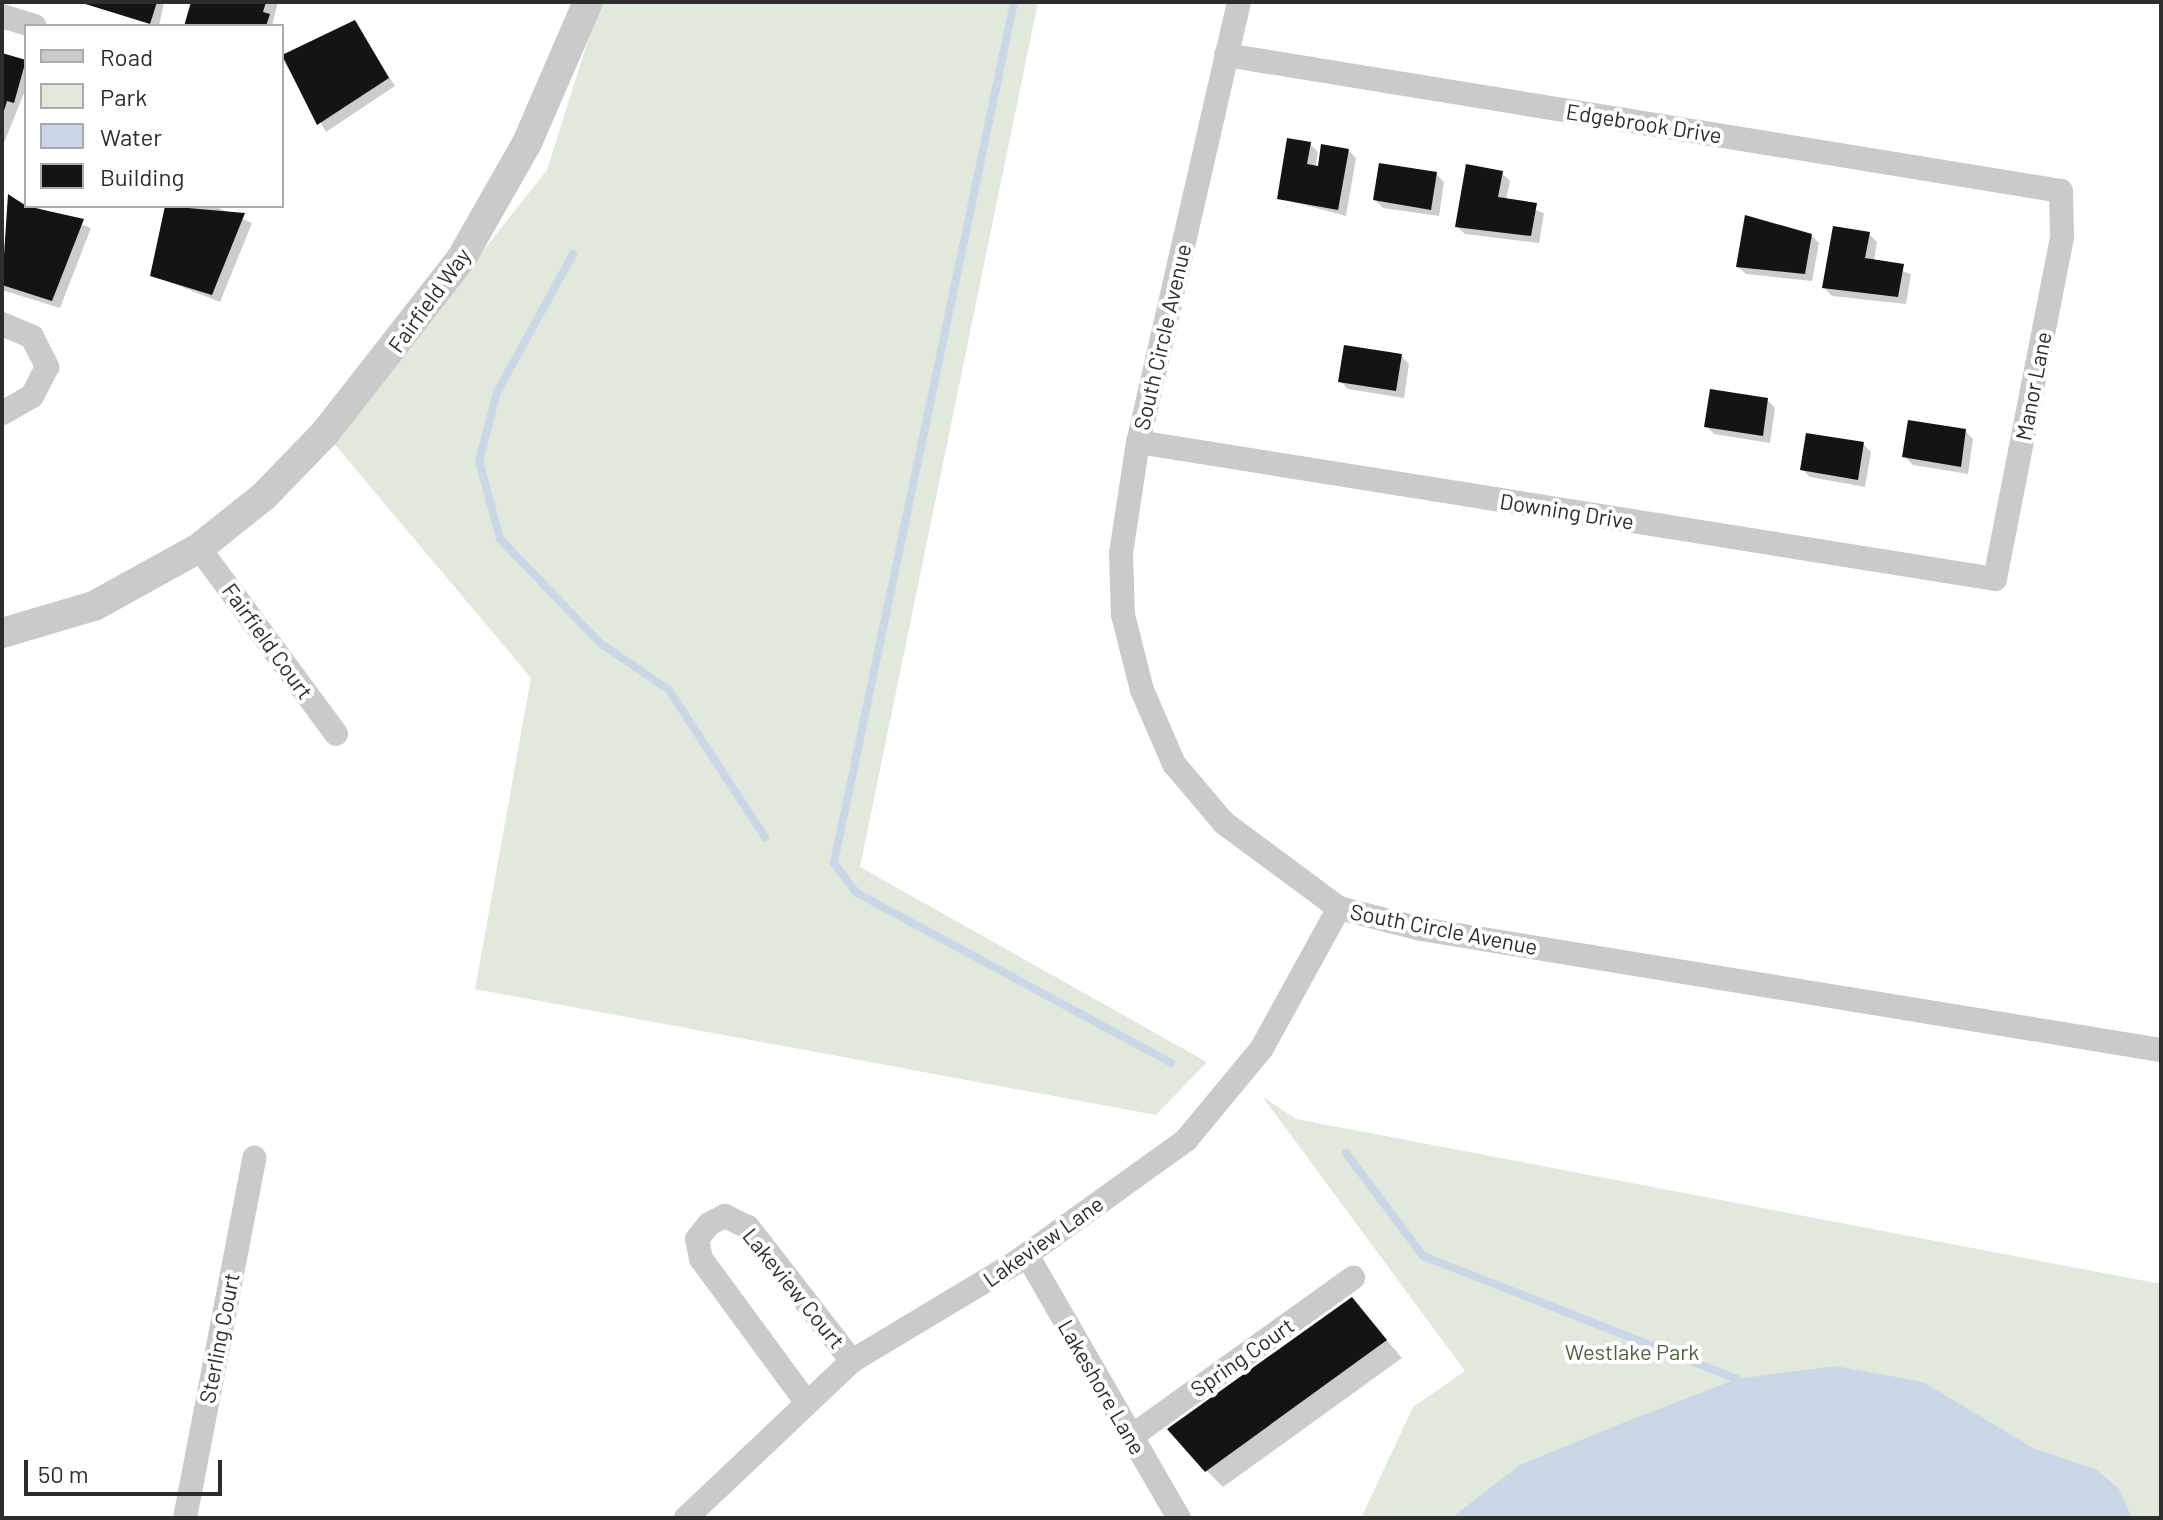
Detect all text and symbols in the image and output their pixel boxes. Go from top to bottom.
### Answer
legend [24,24,284,208]
text: Road [100,42,153,71]
text: Park [100,82,147,111]
street label: Edgebrook Drive [1564,98,1724,148]
text: Water [100,122,162,151]
text: Building [100,162,184,191]
street label: South Circle Avenue [1128,241,1196,433]
street label: Fairfield Way [382,243,476,357]
street label: Manor Lane [2010,329,2056,443]
street label: Downing Drive [1498,487,1636,535]
street label: Fairfield Court [217,578,319,704]
street label: South Circle Avenue [1348,898,1540,960]
street label: Lakeview Lane [978,1190,1108,1292]
street label: Lakeview Court [737,1223,851,1353]
street label: Sterling Court [193,1270,245,1406]
street label: Spring Court [1185,1312,1299,1402]
street label: Lakeshore Lane [1053,1315,1151,1459]
park label: Westlake Park [1565,1339,1699,1365]
scale bar [28,1444,226,1494]
text: 50 m [38,1459,89,1488]

